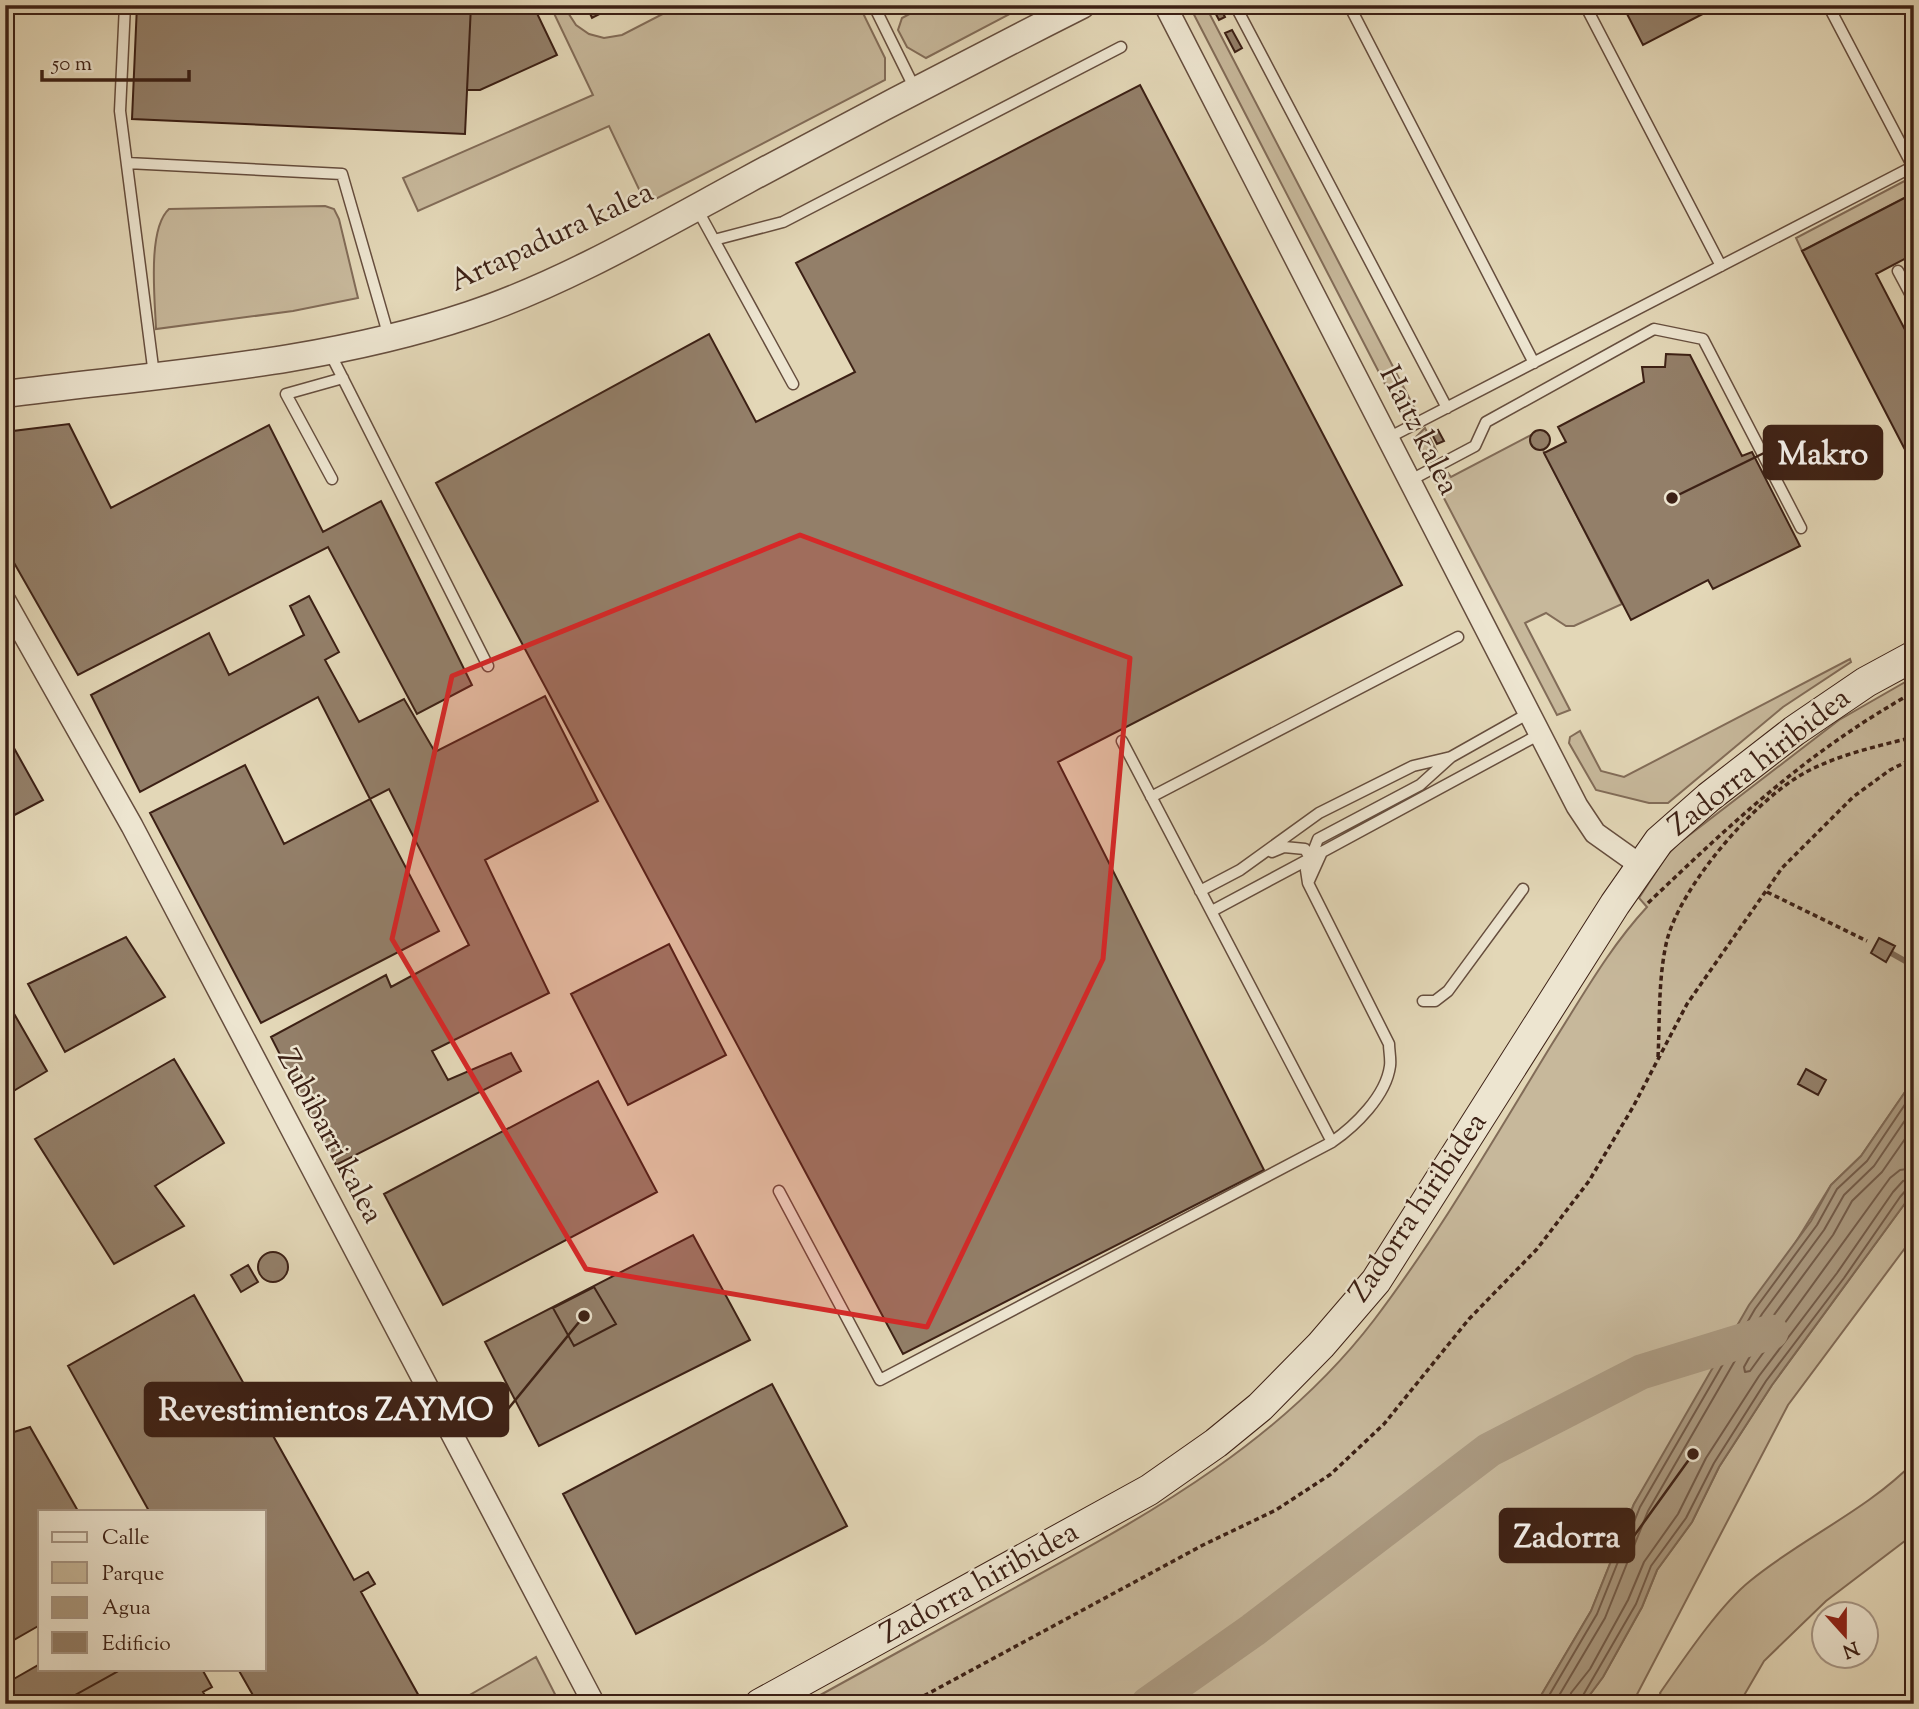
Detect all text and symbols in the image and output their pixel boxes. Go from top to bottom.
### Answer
scale bar [42,38,189,82]
text: 50 m [51,50,92,80]
street label: Artapadura kalea [443,172,661,304]
street label: Haitz kalea [1367,359,1469,503]
callout: Makro [1764,426,1882,479]
text: Makro [1778,433,1868,479]
street label: Zadorra hiribidea [1660,678,1860,848]
street label: Zubibarri kalea [265,1042,393,1232]
street label: Zadorra hiribidea [1339,1104,1499,1312]
callout: Revestimientos ZAYMO [145,1383,508,1436]
text: Revestimientos ZAYMO [159,1389,493,1435]
callout: Zadorra [1500,1509,1634,1562]
legend [38,1510,266,1670]
street label: Zadorra hiribidea [873,1512,1087,1656]
text: Zadorra [1514,1516,1620,1562]
text: Calle [102,1524,150,1554]
text: Parque [102,1560,164,1590]
text: Agua [102,1594,151,1624]
north arrow [1811,1600,1881,1670]
text: Edificio [102,1630,171,1660]
text: N [1838,1633,1862,1664]

